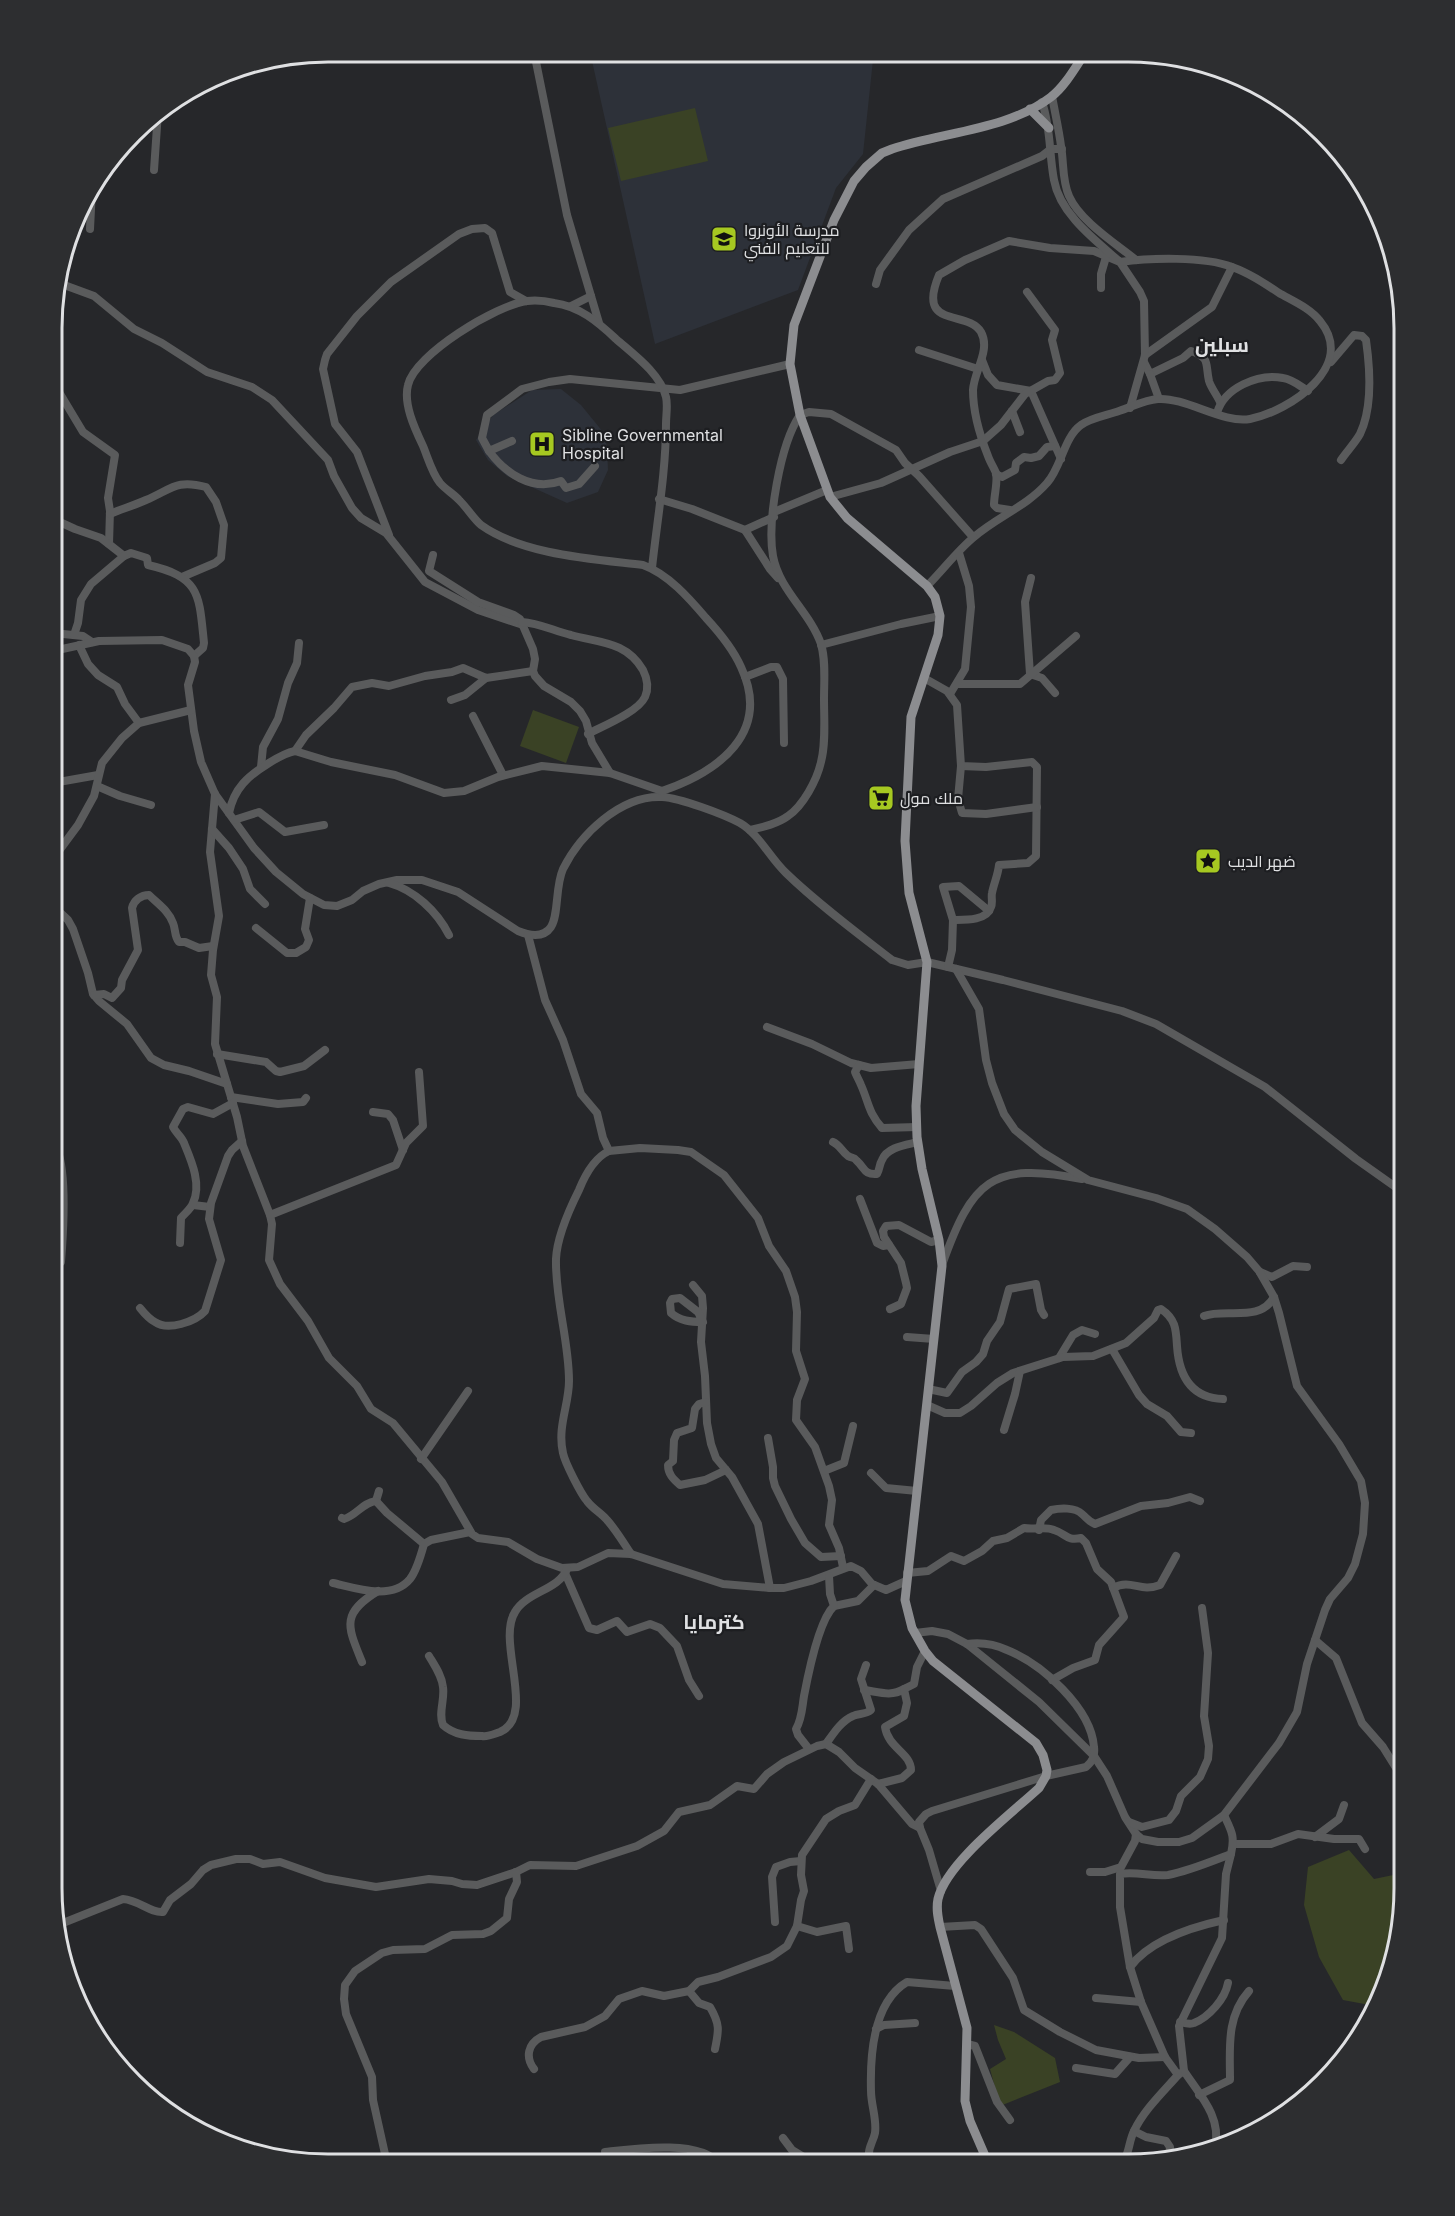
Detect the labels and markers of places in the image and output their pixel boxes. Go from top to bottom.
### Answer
place label: مدرسة الأونروا للتعليم الفني [744,220,839,262]
school or university icon: مدرسة الأونروا للتعليم الفني [709,224,739,254]
place label: Sibline Governmental Hospital [562,425,723,463]
hospital icon: Sibline Governmental Hospital [527,429,557,459]
supermarket icon: ملك مول [866,783,896,813]
place label: ملك مول [900,788,963,809]
place icon: ضهر الديب [1193,846,1223,876]
place label: ضهر الديب [1228,851,1296,872]

